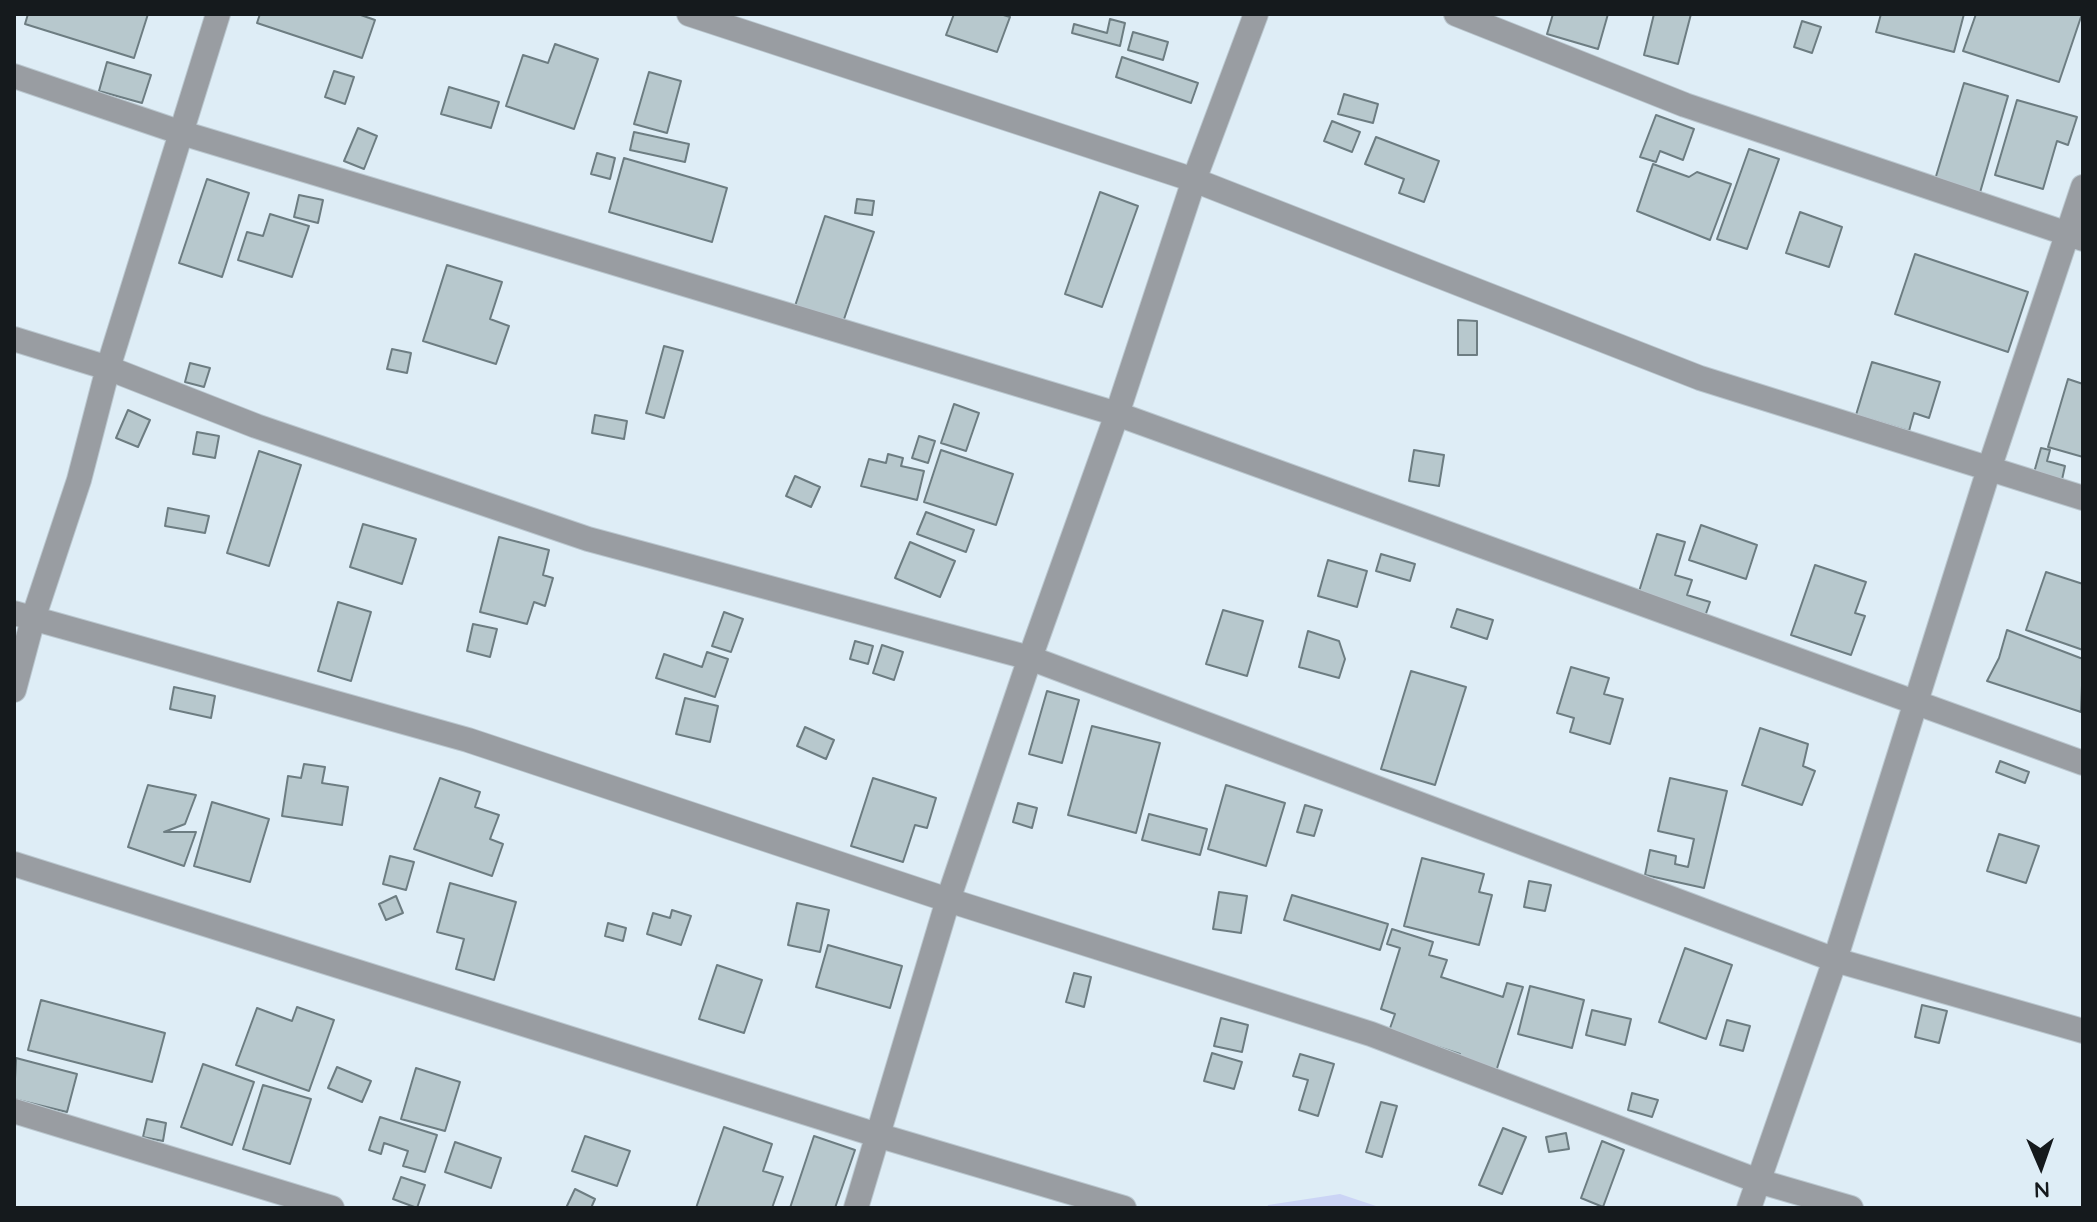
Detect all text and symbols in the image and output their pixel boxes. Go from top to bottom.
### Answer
north arrow [2001,1126,2081,1206]
text: N [2033,1176,2050,1204]

